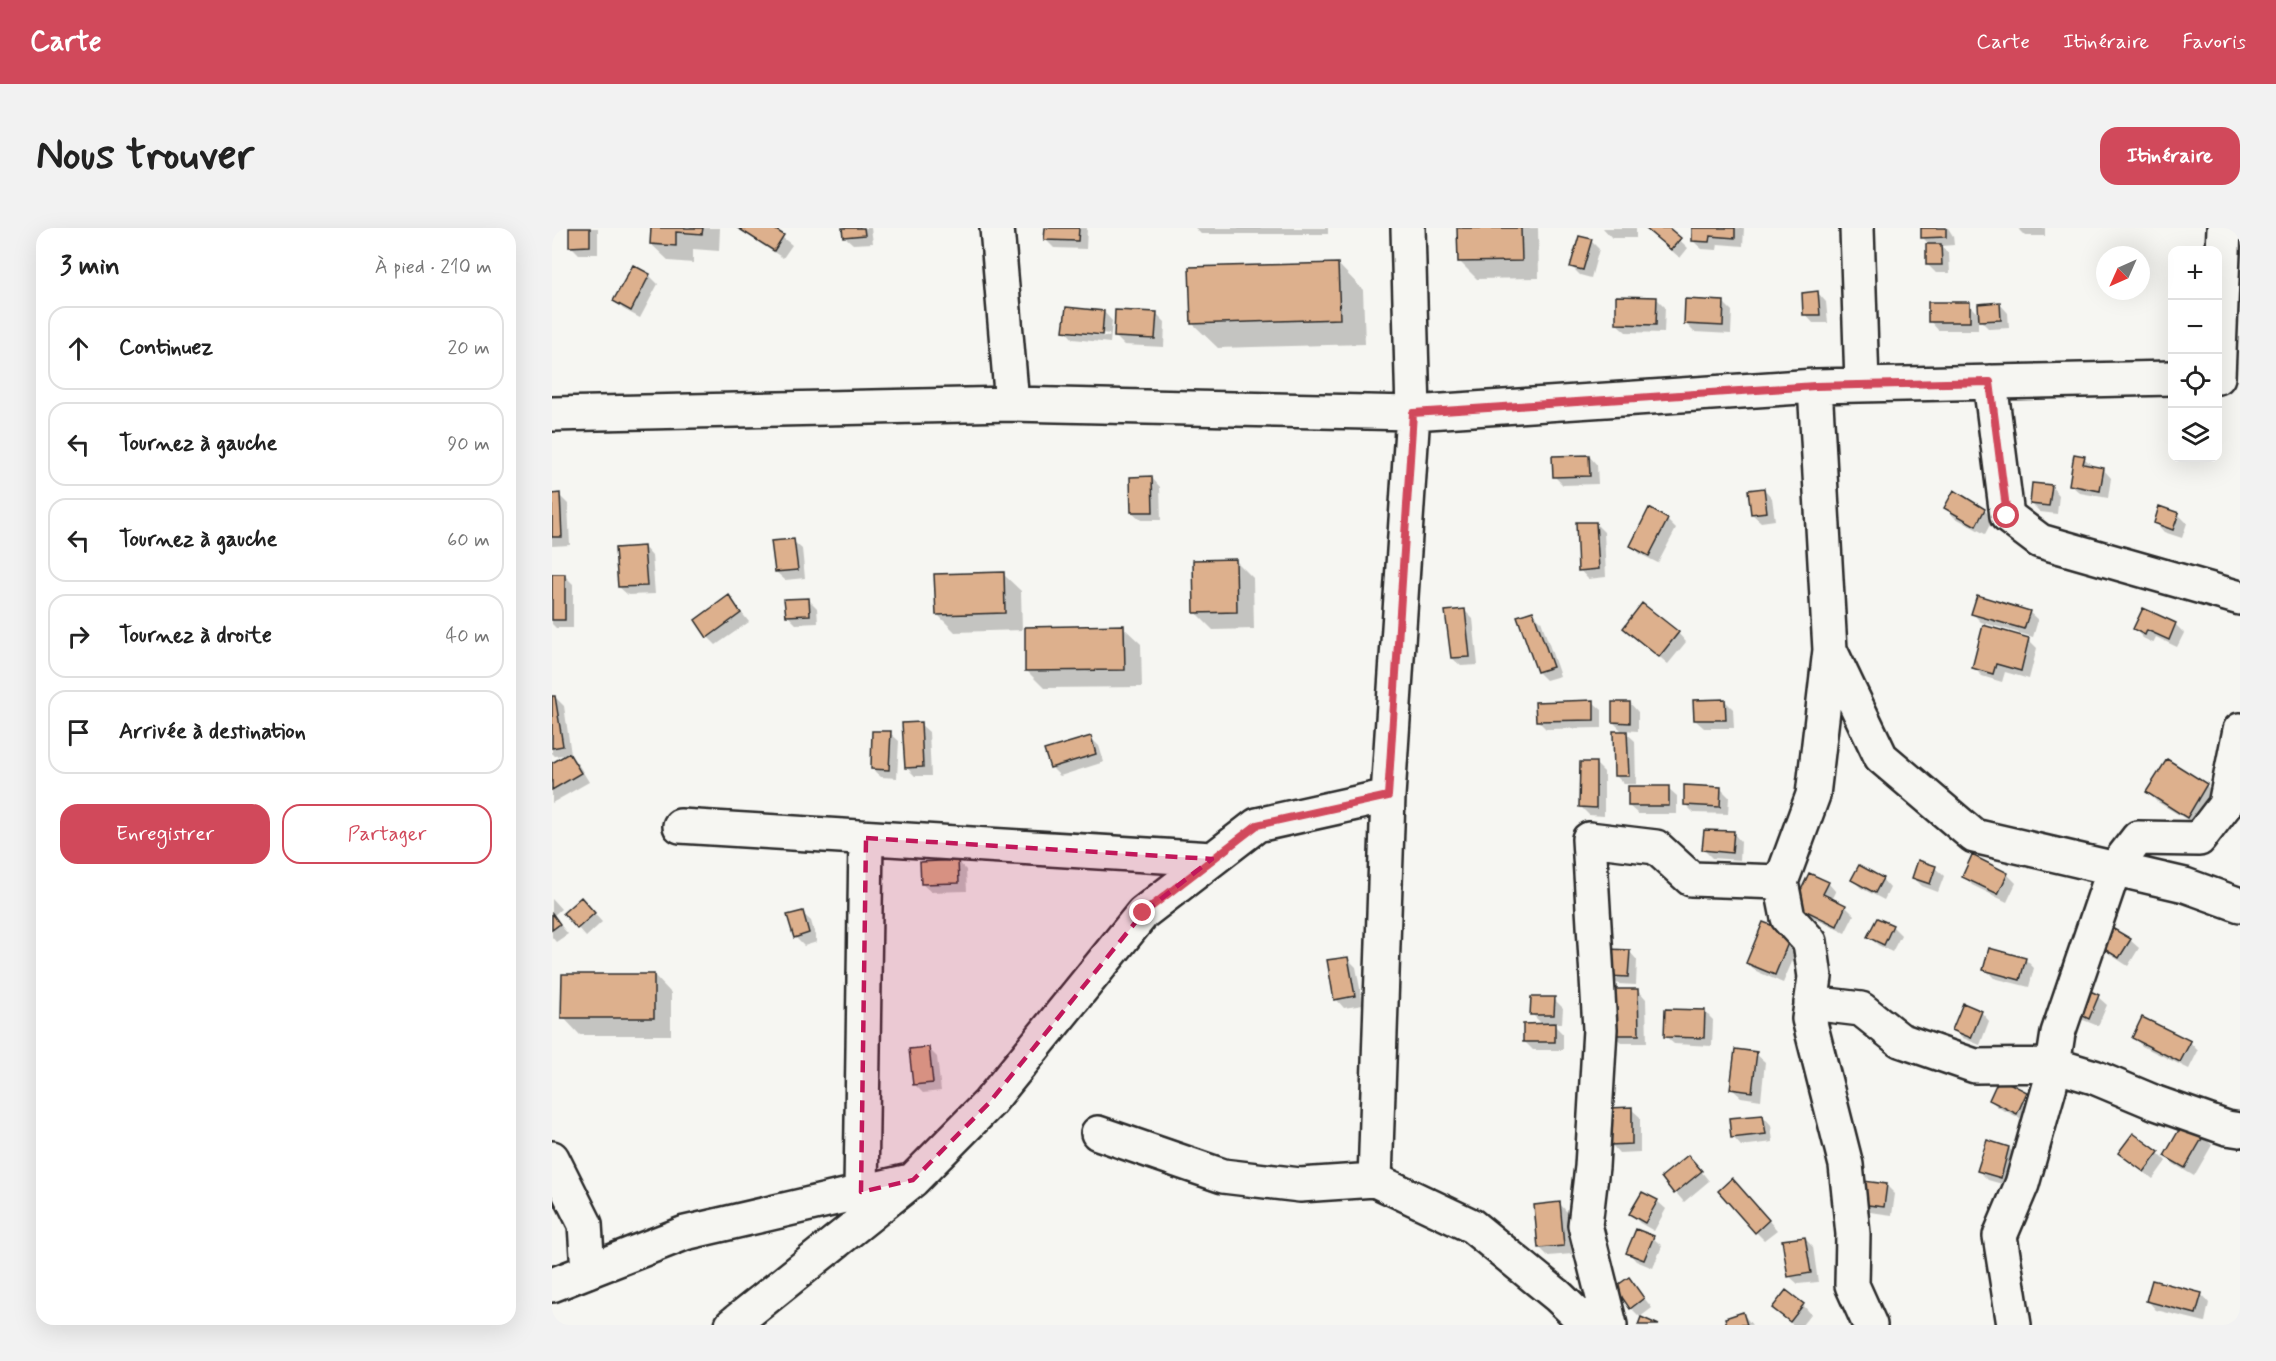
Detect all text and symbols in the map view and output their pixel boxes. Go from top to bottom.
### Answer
text: Carte [30,24,102,61]
text: Carte [1976,28,2030,56]
text: Itinéraire [2063,28,2149,56]
text: Favoris [2182,28,2246,56]
button: Itinéraire [2100,127,2240,185]
text: Nous trouver [36,129,254,184]
north arrow [2096,246,2150,300]
map controls [2168,246,2222,462]
button: + [2168,246,2222,300]
text: 3 min [60,250,120,284]
text: À pied · 210 m [375,254,492,281]
button: − [2168,300,2222,354]
icon: ahead [62,332,95,365]
text: Continuez [119,334,213,362]
text: 20 m [447,335,490,362]
button: locate [2168,354,2222,408]
button: layers [2168,408,2222,462]
icon: left [62,428,95,461]
text: Tournez à gauche [119,430,277,458]
text: 90 m [447,431,490,458]
route start [1993,502,2019,528]
icon: left [62,524,95,557]
text: Tournez à gauche [119,526,277,554]
text: 60 m [447,527,490,554]
icon: right [62,620,95,653]
text: Tournez à droite [119,622,272,650]
text: 40 m [446,623,490,650]
icon: arrive [62,716,95,749]
text: Arrivée à destination [119,718,306,746]
button: Enregistrer [60,804,270,864]
button: Partager [282,804,492,864]
route end [1129,899,1155,925]

